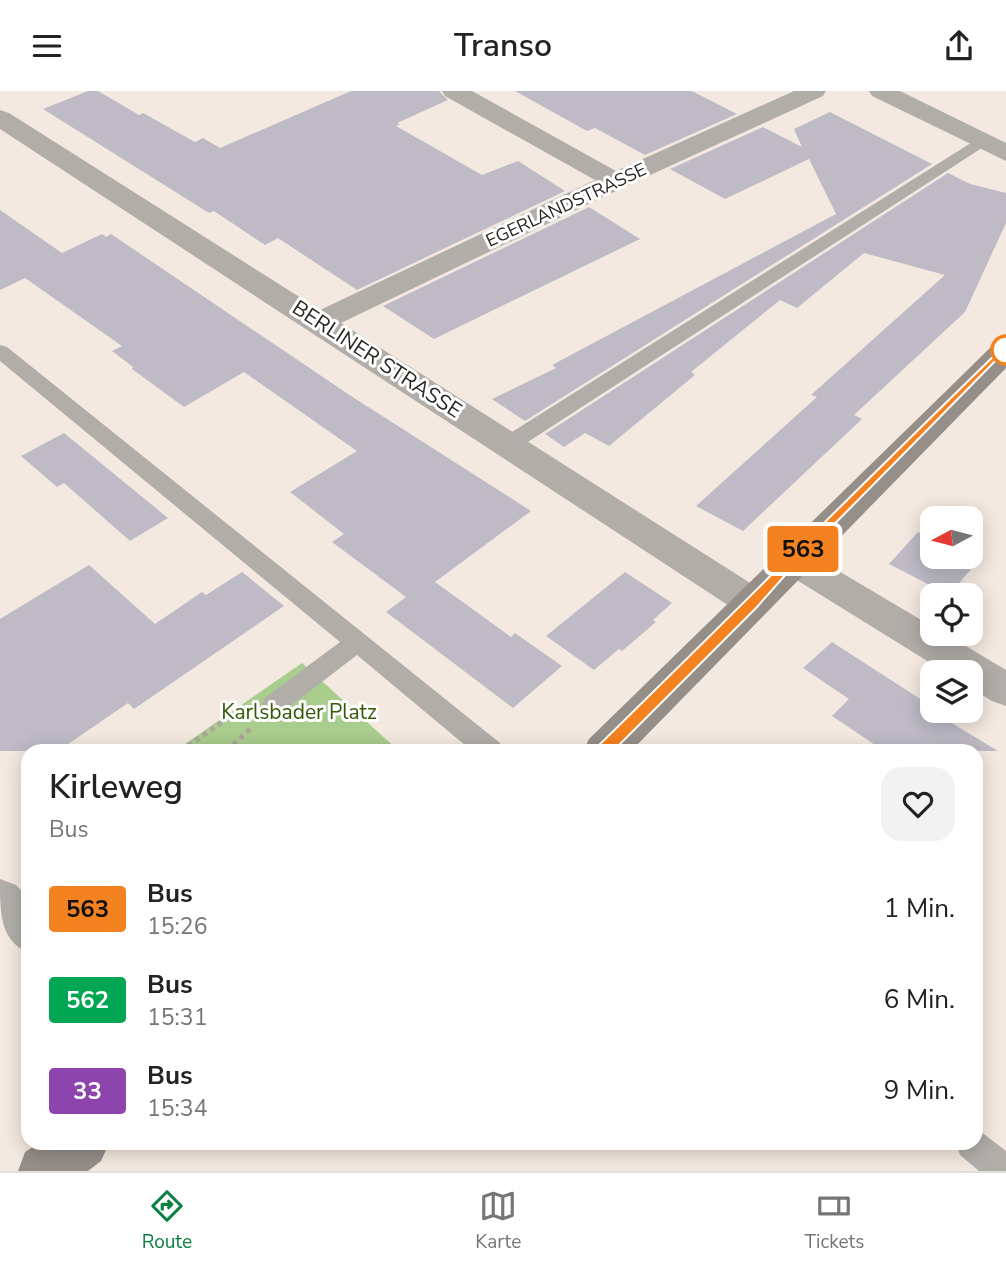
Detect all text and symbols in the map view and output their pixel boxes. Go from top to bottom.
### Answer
text: Transo [454,24,552,67]
icon: menu [28,27,66,65]
icon: share [940,27,978,65]
street label: EGERLANDSTRASSE [482,157,650,253]
street label: BERLINER STRASSE [287,294,467,424]
unlabelled marker [991,335,1006,365]
north arrow [920,506,984,569]
map controls [920,506,983,723]
line badge: 563 [763,526,843,572]
text: 563 [781,533,825,565]
button: locate [920,583,983,646]
button: layers [920,660,983,723]
park label: Karlsbader Platz [221,698,377,726]
text: Kirleweg [49,765,183,810]
button: heart [881,767,955,841]
text: Bus [49,814,89,845]
text: Bus [147,876,193,911]
text: 1 Min. [884,891,955,926]
text: 563 [66,893,109,925]
text: 15:26 [147,911,207,942]
text: Bus [147,967,193,1002]
text: 6 Min. [884,982,955,1017]
text: 562 [66,984,109,1016]
text: 15:31 [147,1002,207,1033]
text: Bus [147,1058,193,1093]
text: 9 Min. [884,1073,955,1108]
text: 33 [73,1075,102,1107]
text: 15:34 [147,1093,207,1124]
tab: Route [142,1187,192,1255]
tab: Karte [475,1187,521,1255]
tab: Tickets [805,1187,864,1255]

